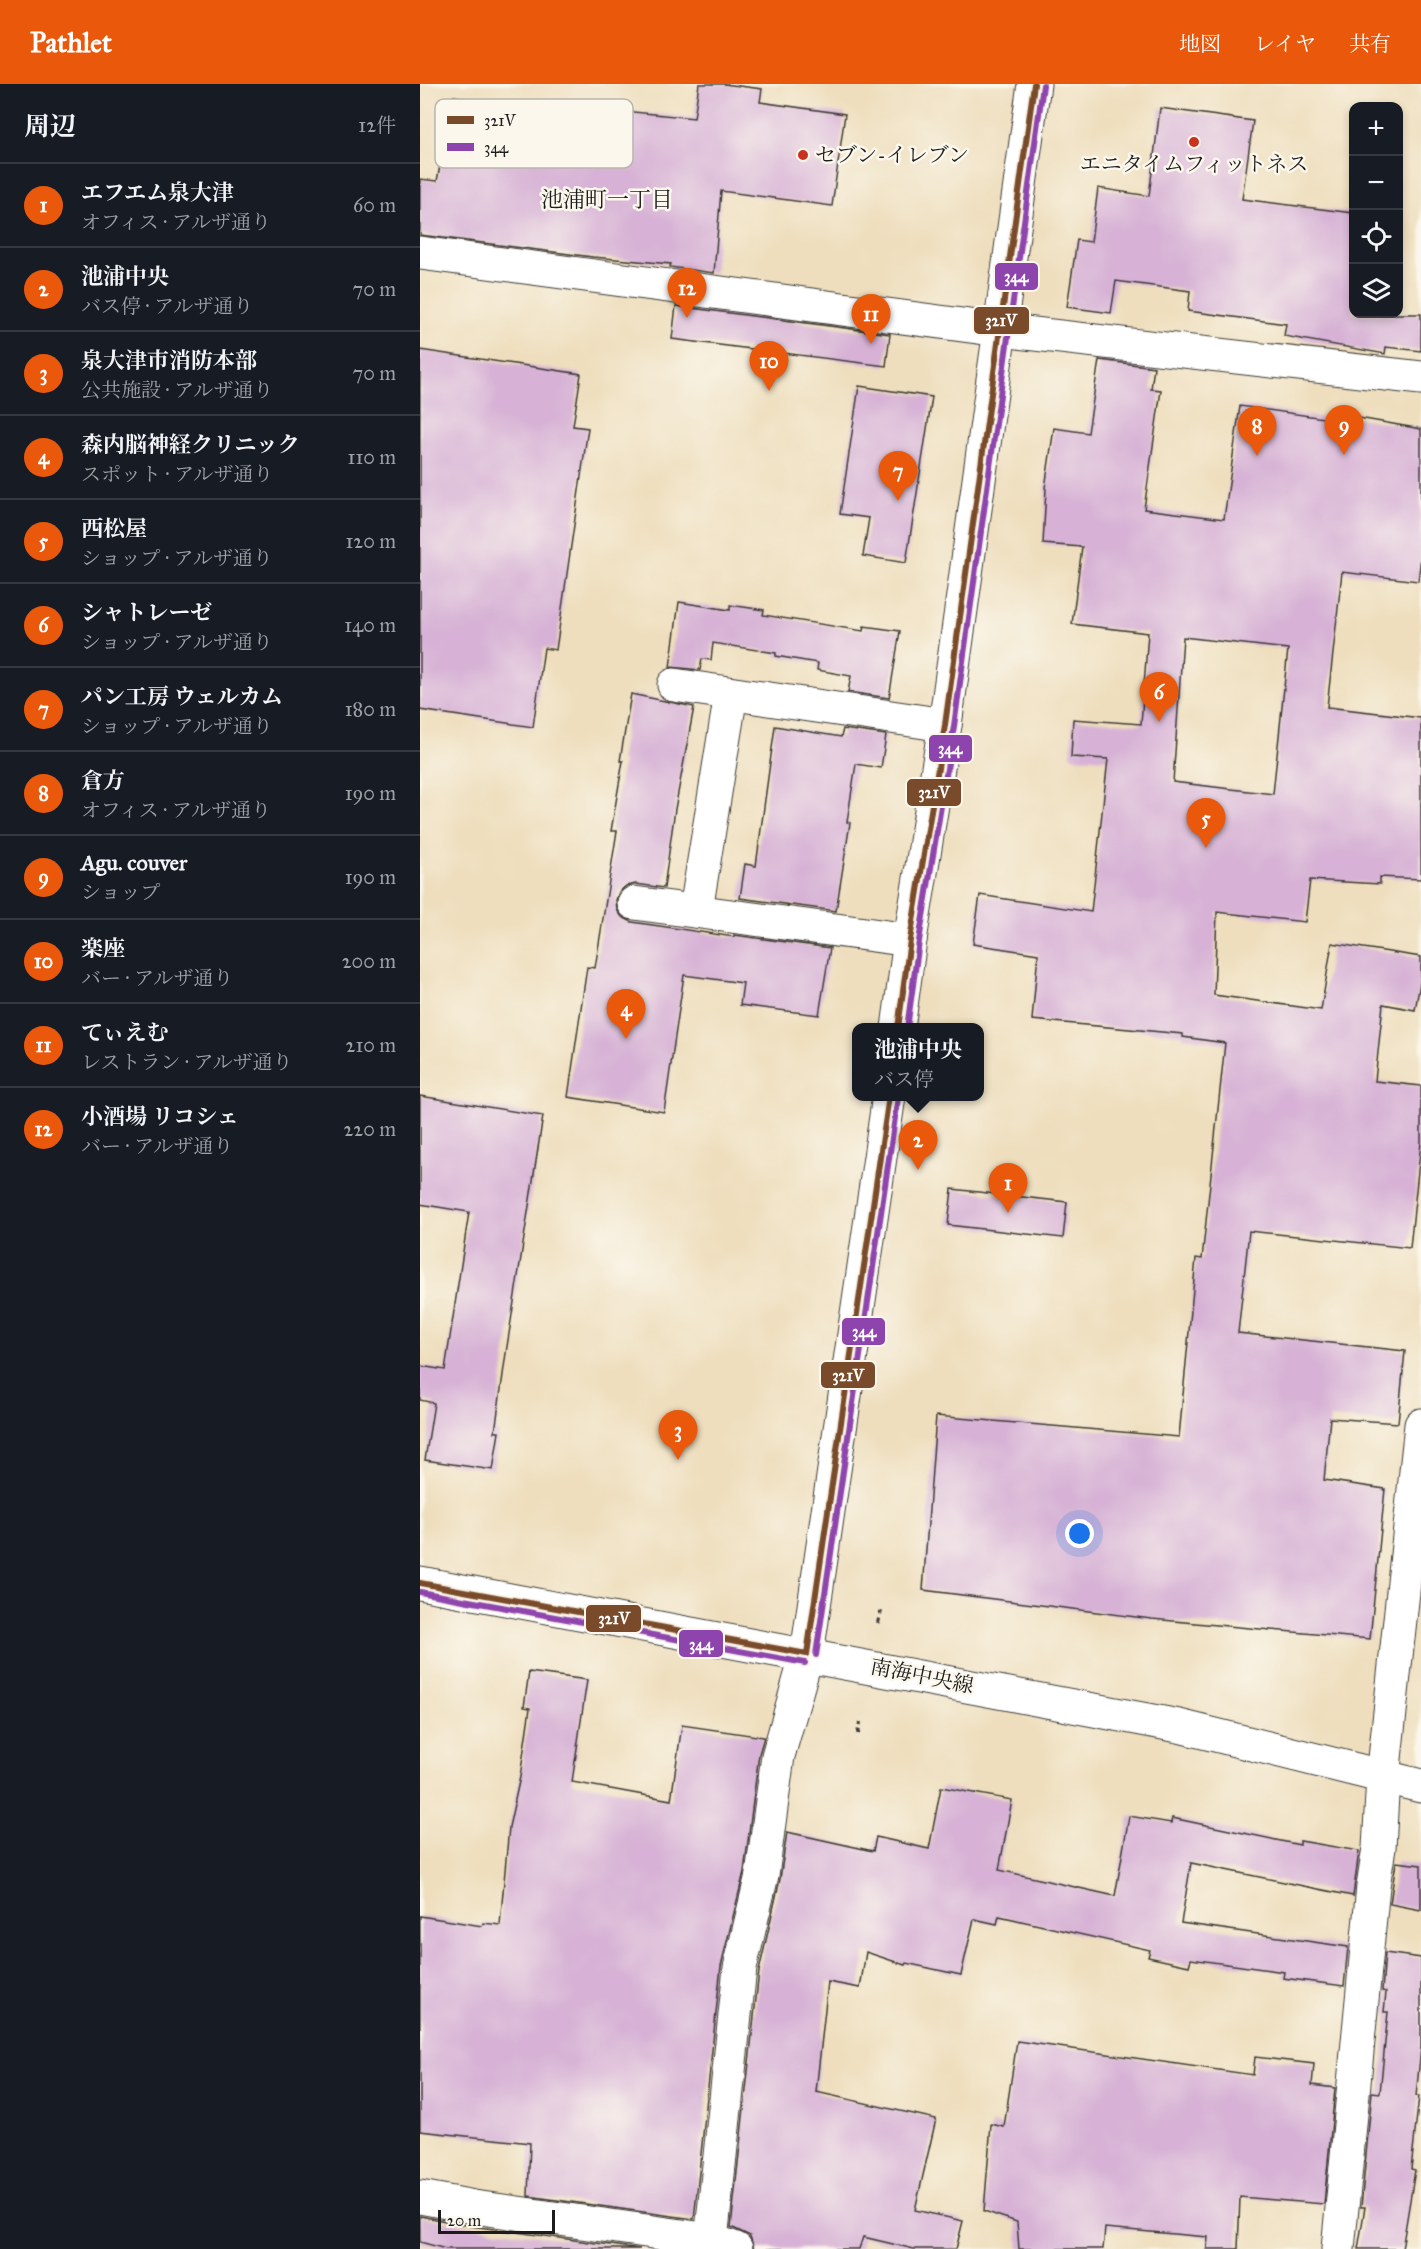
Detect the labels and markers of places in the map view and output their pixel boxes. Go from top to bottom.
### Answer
marker: エニタイムフィットネス [1187,135,1201,149]
place label: セブン-イレブン [815,142,969,168]
marker: セブン-イレブン [796,148,810,162]
place label: エニタイムフィットネス [1080,151,1308,177]
pin: 12 [668,268,706,318]
pin: 11 [852,294,890,344]
pin: 10 [750,342,788,391]
pin: 8 [1238,406,1276,456]
pin: 9 [1324,406,1364,455]
pin: 7 [878,452,918,501]
pin: 6 [1140,672,1178,722]
pin: 5 [1186,798,1226,848]
pin: 4 [606,990,646,1039]
pin: 2 [898,1120,938,1170]
pin: 1 [988,1164,1028,1213]
pin: 3 [658,1410,698,1460]

